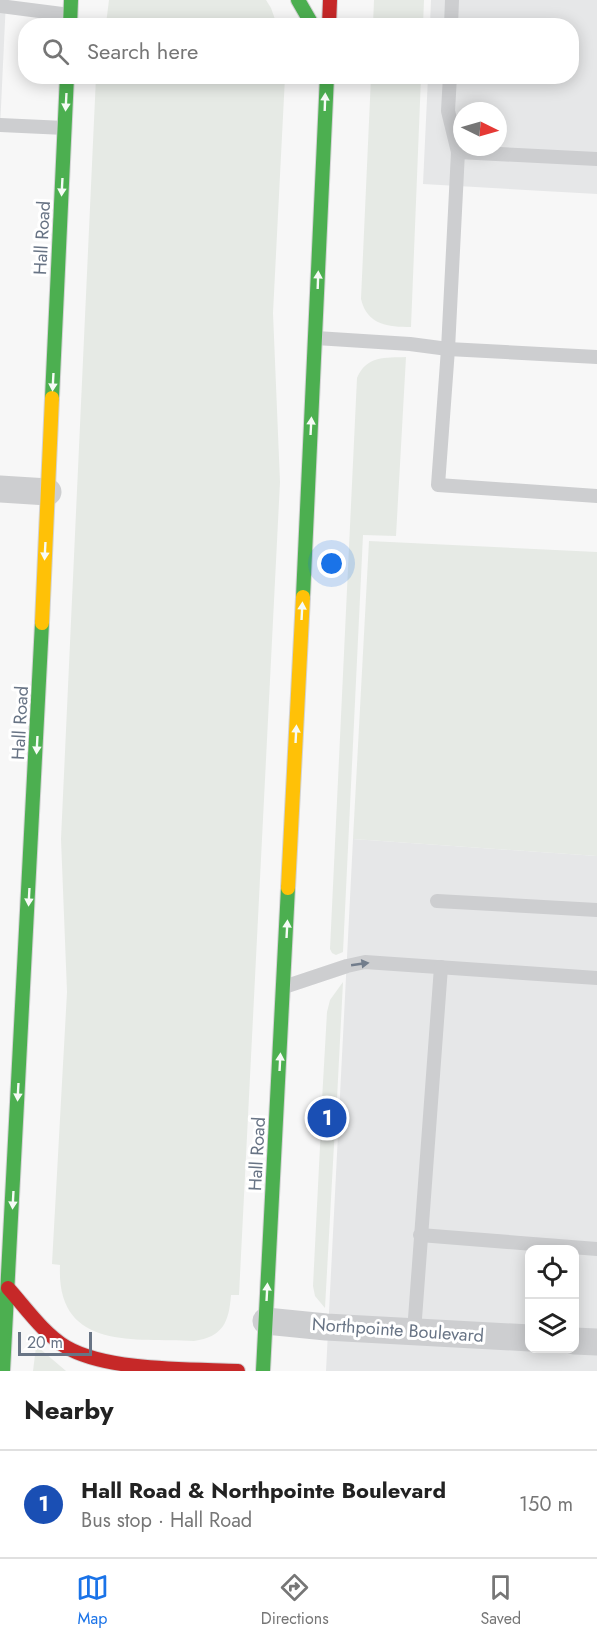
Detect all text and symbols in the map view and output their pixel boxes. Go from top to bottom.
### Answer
search box [18,18,579,84]
icon: search [39,35,72,68]
text: Search here [87,35,198,67]
one-way arrow [61,93,70,112]
one-way arrow [321,93,330,112]
north arrow [453,102,507,156]
one-way arrow [58,177,67,196]
street label: Hall Road [27,200,57,276]
one-way arrow [314,270,323,289]
one-way arrow [49,372,58,391]
one-way arrow [307,417,316,436]
one-way arrow [41,541,50,560]
your location [317,549,346,578]
one-way arrow [298,601,307,620]
street label: Hall Road [5,685,35,761]
one-way arrow [292,725,301,744]
one-way arrow [32,736,41,755]
one-way arrow [25,887,34,906]
one-way arrow [282,919,291,938]
one-way arrow [350,959,369,969]
one-way arrow [275,1052,284,1071]
one-way arrow [14,1082,23,1101]
pin: 1 [308,1096,346,1140]
street label: Hall Road [242,1116,272,1192]
one-way arrow [8,1190,17,1209]
map controls [525,1245,579,1353]
button: locate [525,1245,579,1299]
one-way arrow [263,1282,272,1301]
button: layers [525,1299,579,1353]
street label: Northpointe Boulevard [311,1311,485,1349]
scale bar [18,1329,92,1356]
text: 20 m [27,1331,63,1354]
text: Nearby [24,1391,113,1429]
text: Hall Road & Northpointe Boulevard [81,1474,446,1506]
text: 1 [38,1490,49,1519]
text: 150 m [519,1490,573,1519]
text: Bus stop · Hall Road [81,1506,252,1535]
tab: Map [76,1571,109,1630]
tab: Directions [261,1571,329,1630]
tab: Saved [480,1571,521,1630]

